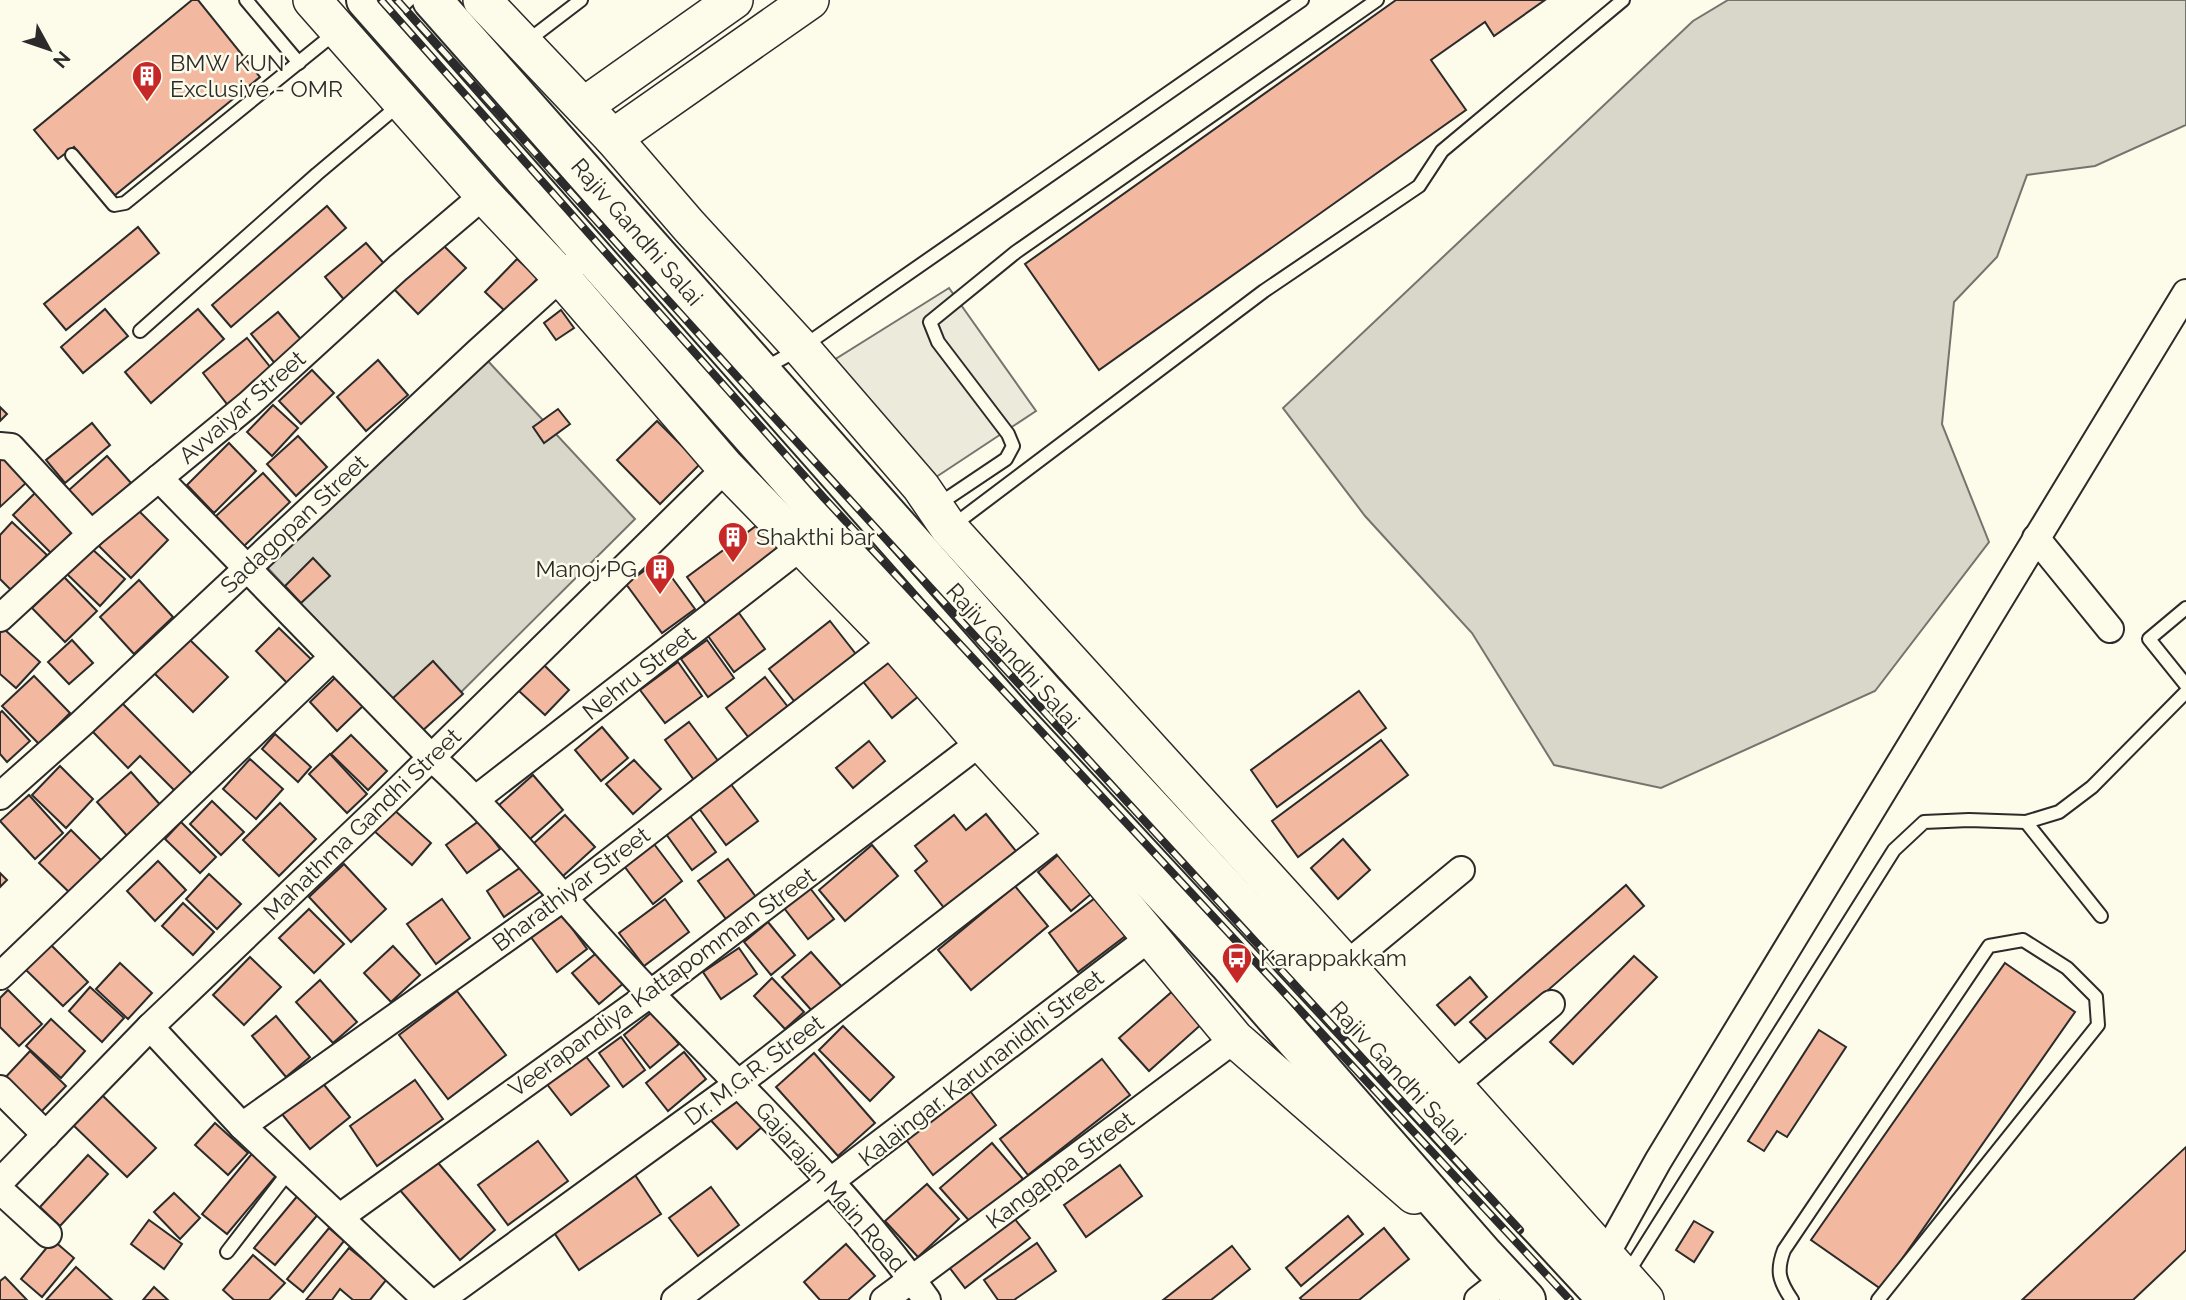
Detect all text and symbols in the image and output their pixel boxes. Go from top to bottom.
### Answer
north arrow [14,14,84,84]
text: N [49,47,75,73]
place label: BMW KUN Exclusive - OMR [170,49,343,102]
building icon: BMW KUN Exclusive - OMR [130,59,164,103]
street label: Rajiv Gandhi Salai [566,152,709,311]
street label: Avvaiyar Street [173,344,311,469]
street label: Sadagopan Street [215,448,373,599]
building icon: Shakthi bar [716,520,750,564]
place label: Shakthi bar [756,523,875,550]
building icon: Manoj PG [643,552,677,596]
place label: Manoj PG [536,555,637,582]
street label: Rajiv Gandhi Salai [941,577,1086,734]
street label: Nehru Street [577,620,701,725]
street label: Mahathma Gandhi Street [257,722,466,925]
street label: Bharathiyar Street [487,821,655,956]
street label: Veerapandiya Kattapomman Street [503,861,821,1102]
bus stop icon: Karappakkam [1220,941,1254,985]
place label: Karappakkam [1260,944,1407,971]
street label: Kalaingar. Karunanidhi Street [853,963,1109,1172]
street label: Rajiv Gandhi Salai [1325,995,1472,1150]
street label: Dr. M.G.R. Street [679,1009,829,1130]
street label: Gajarajan Main Road [750,1096,913,1277]
street label: Kangappa Street [980,1105,1139,1234]

